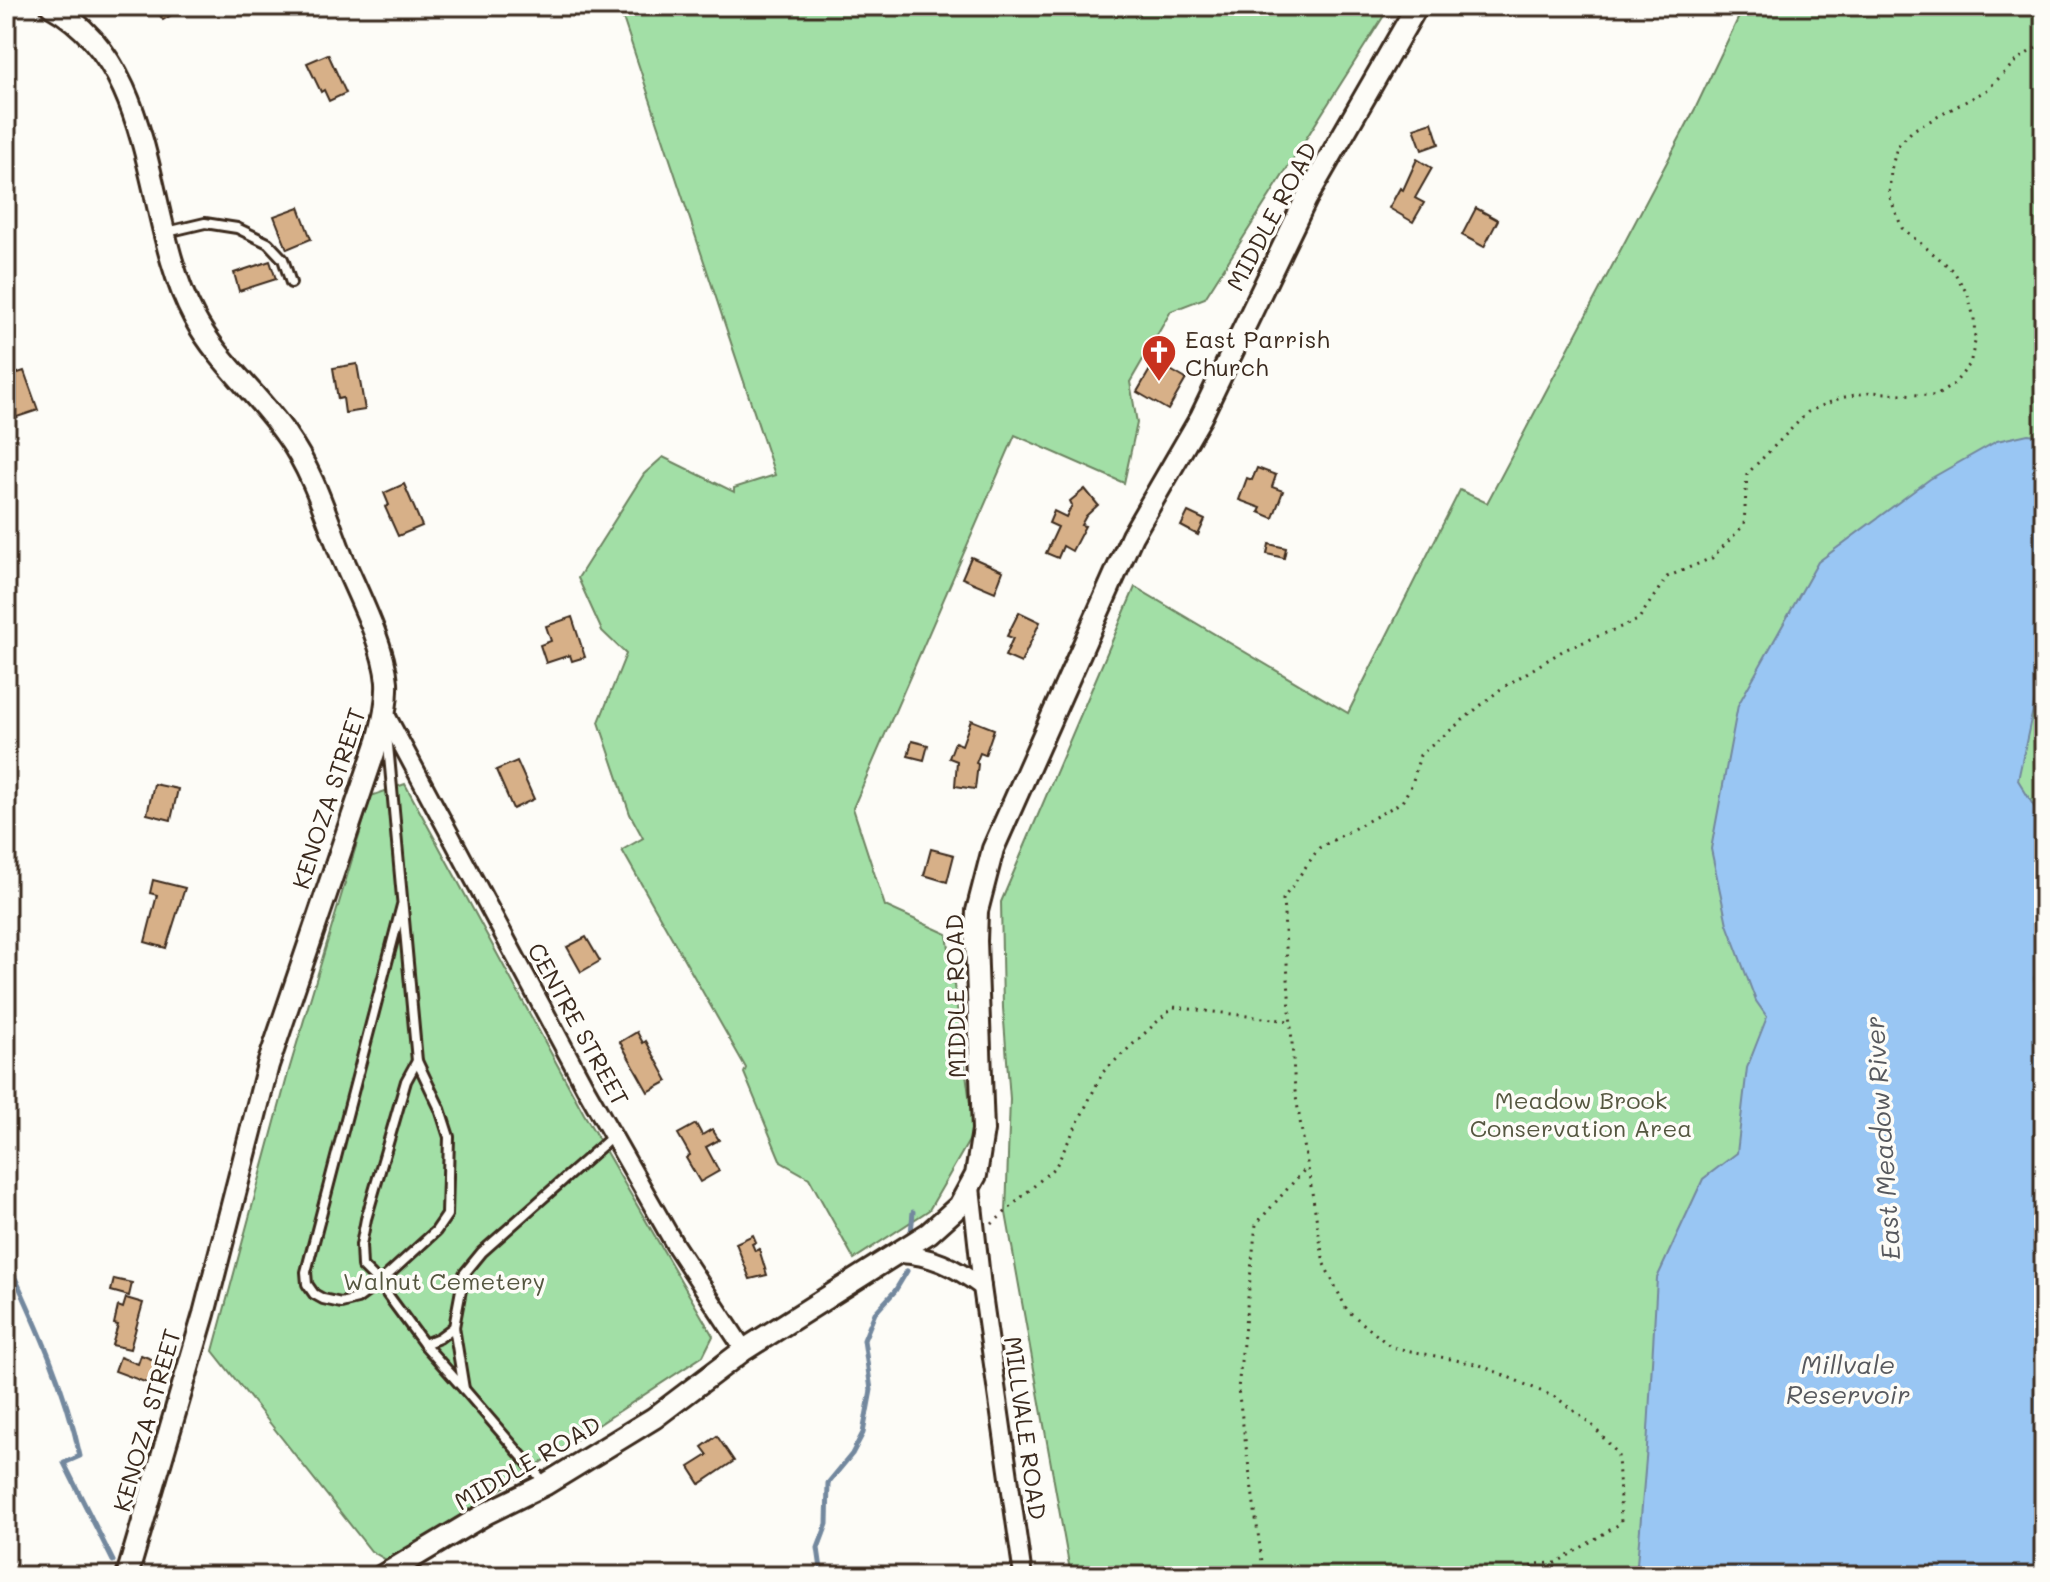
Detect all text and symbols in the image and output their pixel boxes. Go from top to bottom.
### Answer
street label: MIDDLE ROAD [1219,136,1323,296]
place label: East Parrish Church [1185,323,1330,382]
church icon: East Parrish Church [1140,333,1178,383]
street label: KENOZA STREET [284,704,372,892]
street label: MIDDLE ROAD [938,914,972,1078]
street label: CENTRE STREET [521,937,637,1111]
water label: East Meadow River [1857,1015,1907,1261]
park label: Meadow Brook Conservation Area [1470,1084,1692,1143]
park label: Walnut Cemetery [343,1265,545,1296]
street label: KENOZA STREET [105,1325,187,1515]
street label: MILLVALE ROAD [998,1334,1054,1522]
water label: Millvale Reservoir [1786,1347,1910,1411]
street label: MIDDLE ROAD [448,1408,606,1516]

